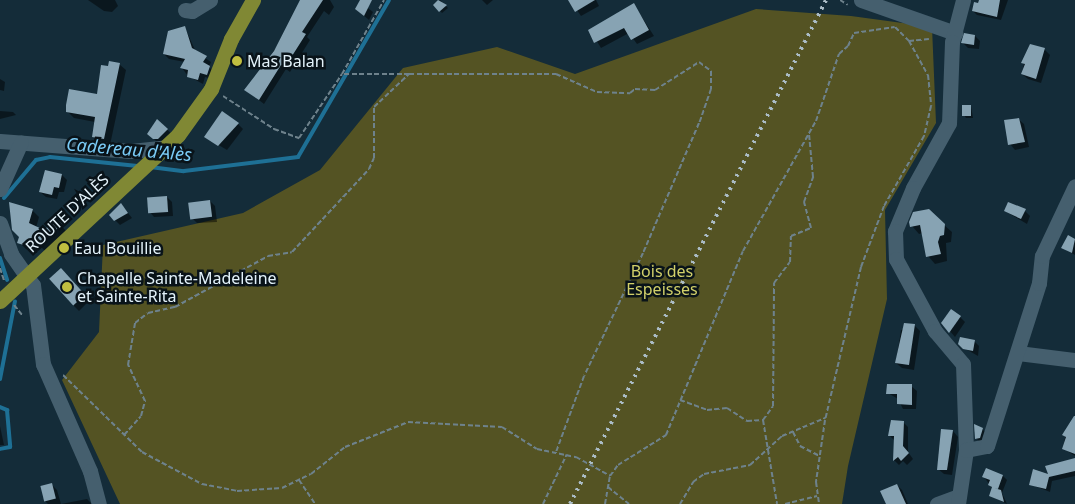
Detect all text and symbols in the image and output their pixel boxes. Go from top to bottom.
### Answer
place label: Mas Balan [247,51,325,71]
marker: Mas Balan [231,55,243,67]
water label: Cadereau d'Alès [65,133,193,165]
street label: ROUTE D'ALÈS [21,170,113,256]
place label: Eau Bouillie [74,238,161,258]
marker: Eau Bouillie [58,242,70,254]
park label: Bois des Espeisses [626,261,698,299]
place label: Chapelle Sainte-Madeleine et Sainte-Rita [77,268,277,306]
marker: Chapelle Sainte-Madeleine et Sainte-Rita [61,281,73,293]

